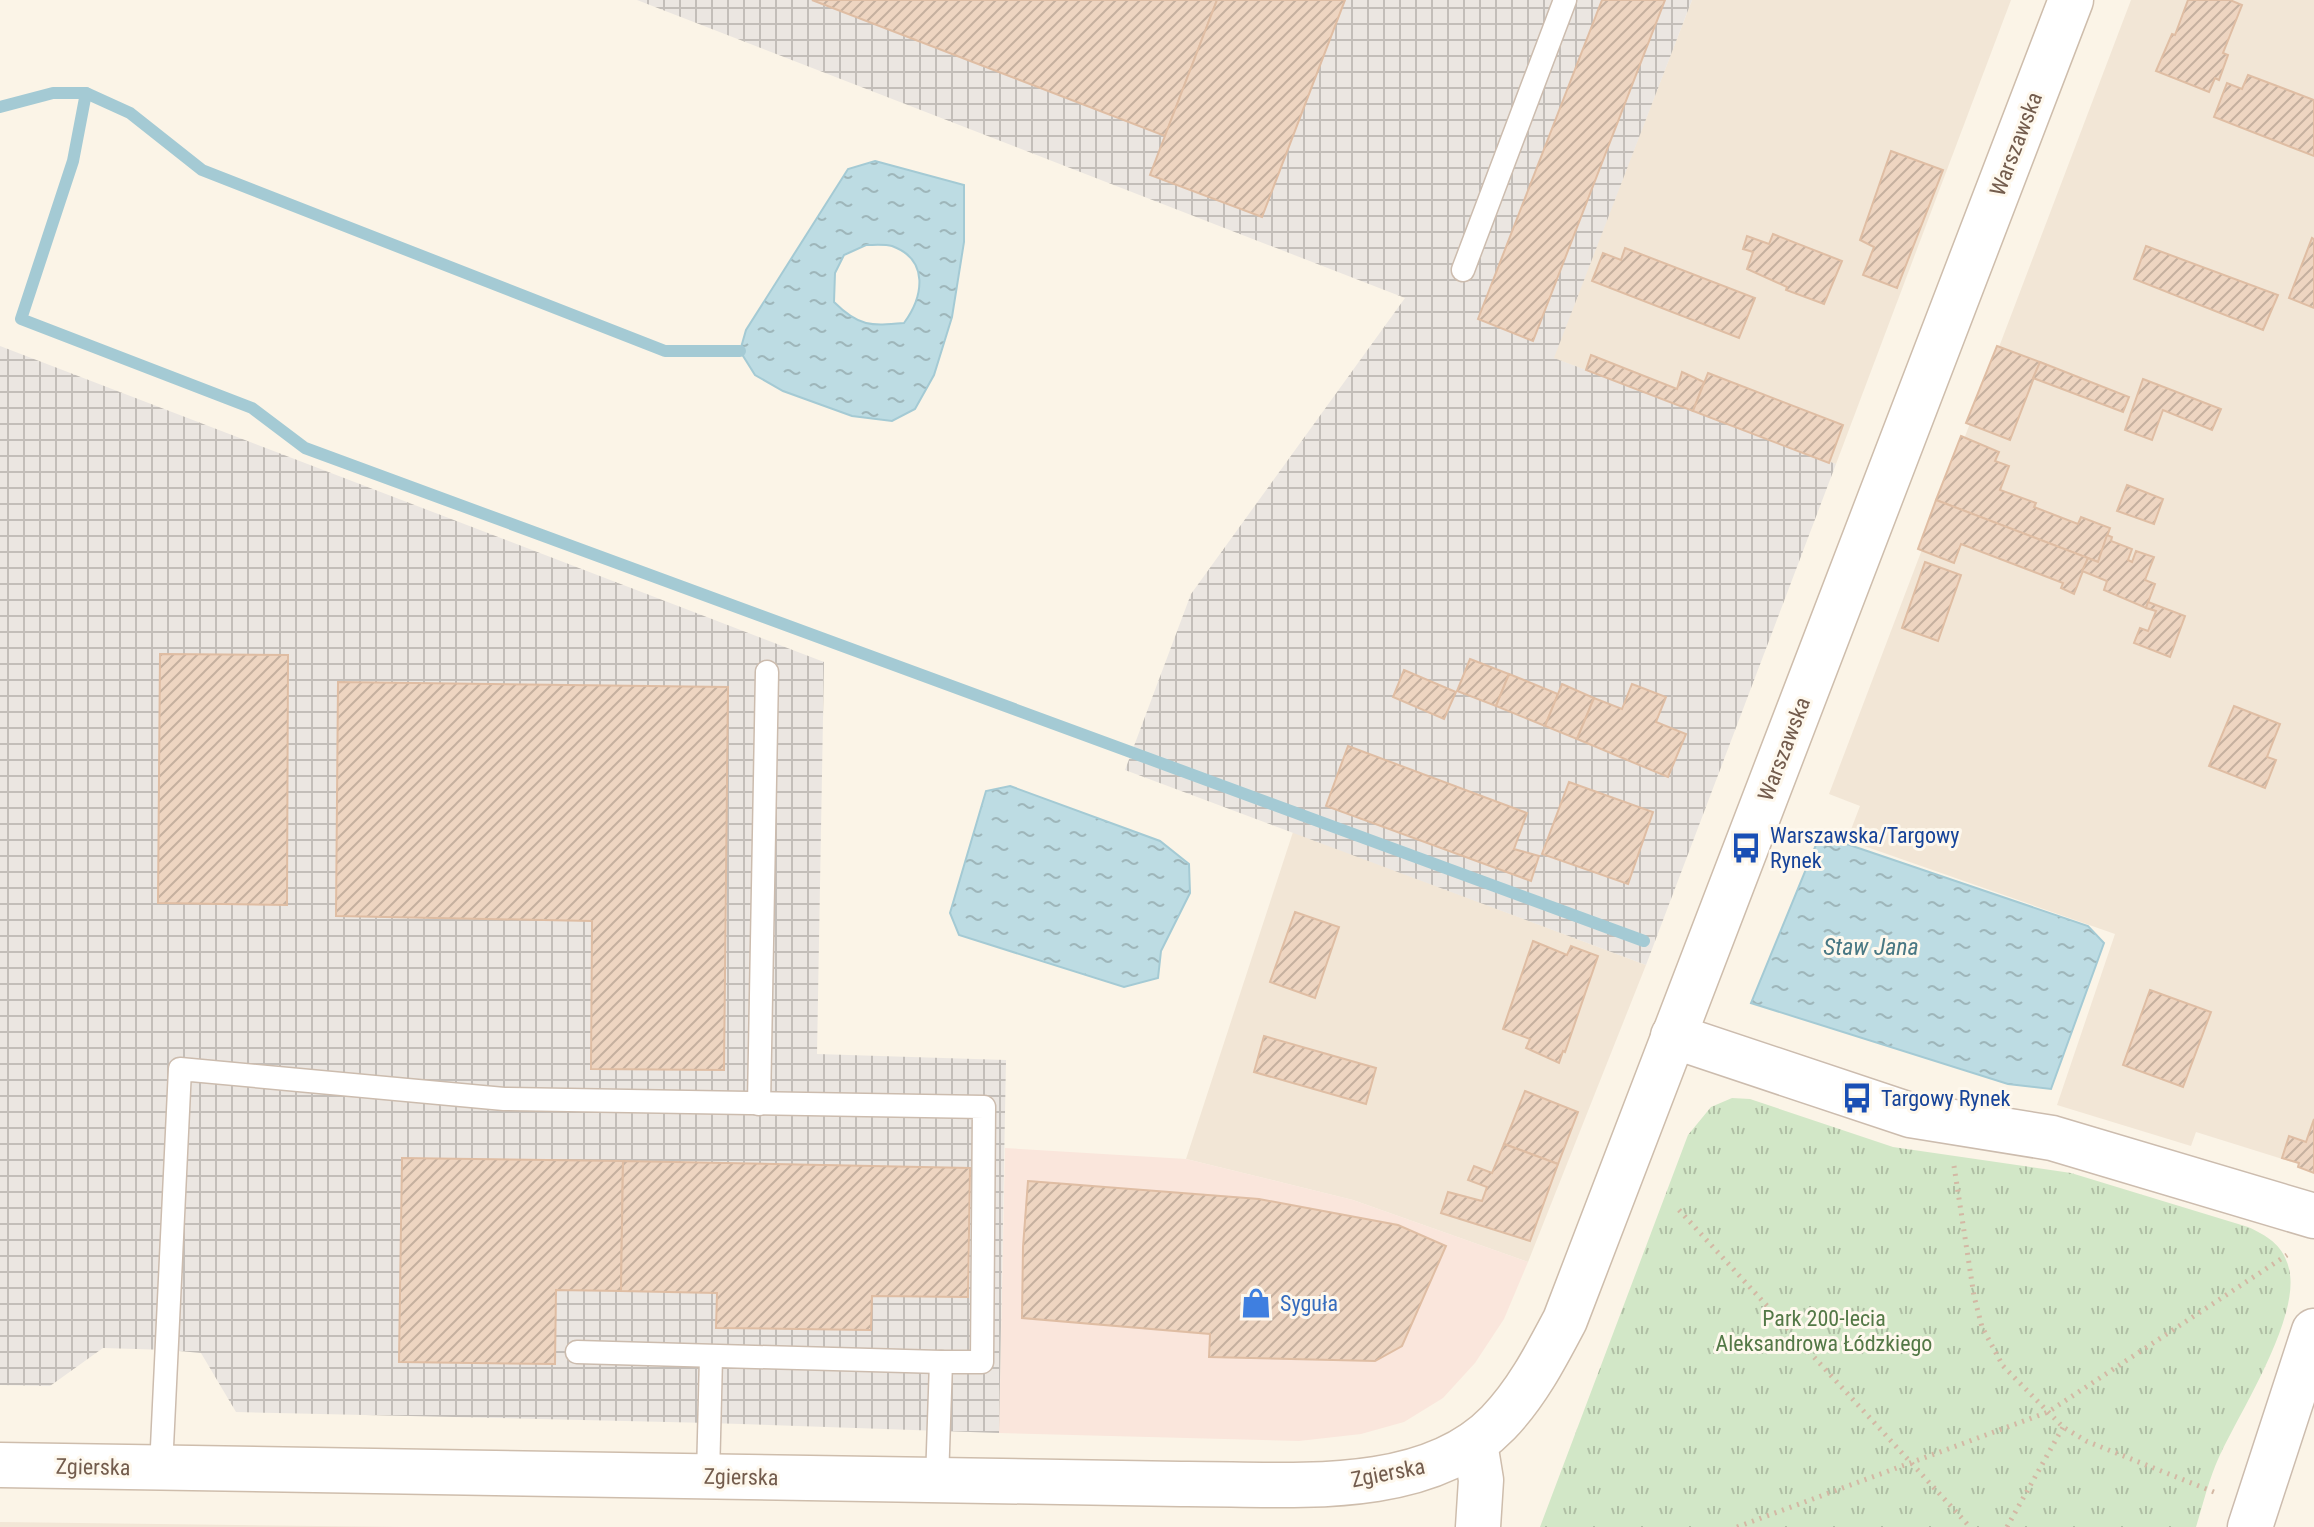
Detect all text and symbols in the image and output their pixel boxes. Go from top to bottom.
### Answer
street label: Warszawska [1985,89,2047,199]
street label: Warszawska [1753,694,1815,804]
place label: Warszawska/Targowy Rynek [1770,823,1959,873]
bus stop icon: Warszawska/Targowy Rynek [1729,831,1763,865]
water label: Staw Jana [1823,933,1919,961]
bus stop icon: Targowy Rynek [1840,1081,1874,1115]
place label: Targowy Rynek [1881,1086,2010,1111]
shop icon: Syguła [1239,1286,1273,1320]
place label: Syguła [1280,1291,1338,1316]
park label: Park 200-lecia Aleksandrowa Łódzkiego [1716,1306,1932,1356]
street label: Zgierska [55,1454,131,1480]
street label: Zgierska [1349,1454,1427,1492]
street label: Zgierska [703,1464,779,1490]

